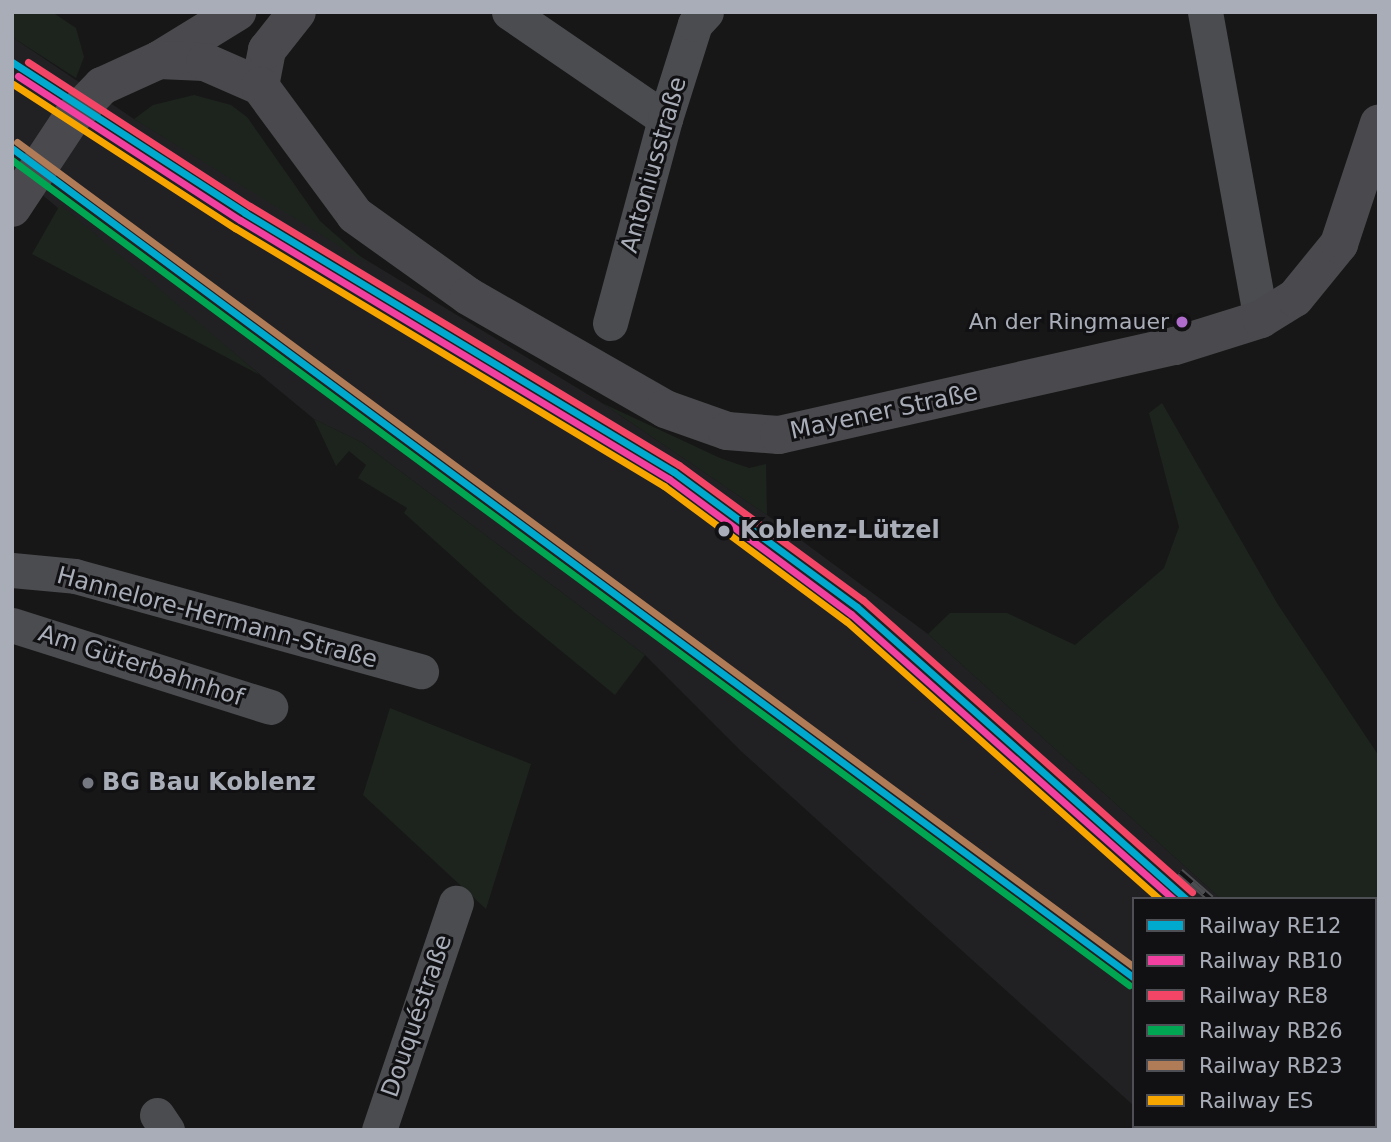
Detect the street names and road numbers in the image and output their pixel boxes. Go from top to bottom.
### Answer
street label: Antoniusstraße [615,74,693,256]
street label: Mayener Straße [788,378,980,446]
street label: Hannelore-Hermann-Straße [54,561,380,675]
street label: Am Güterbahnhof [35,619,247,713]
street label: Douquéstraße [376,931,458,1101]

